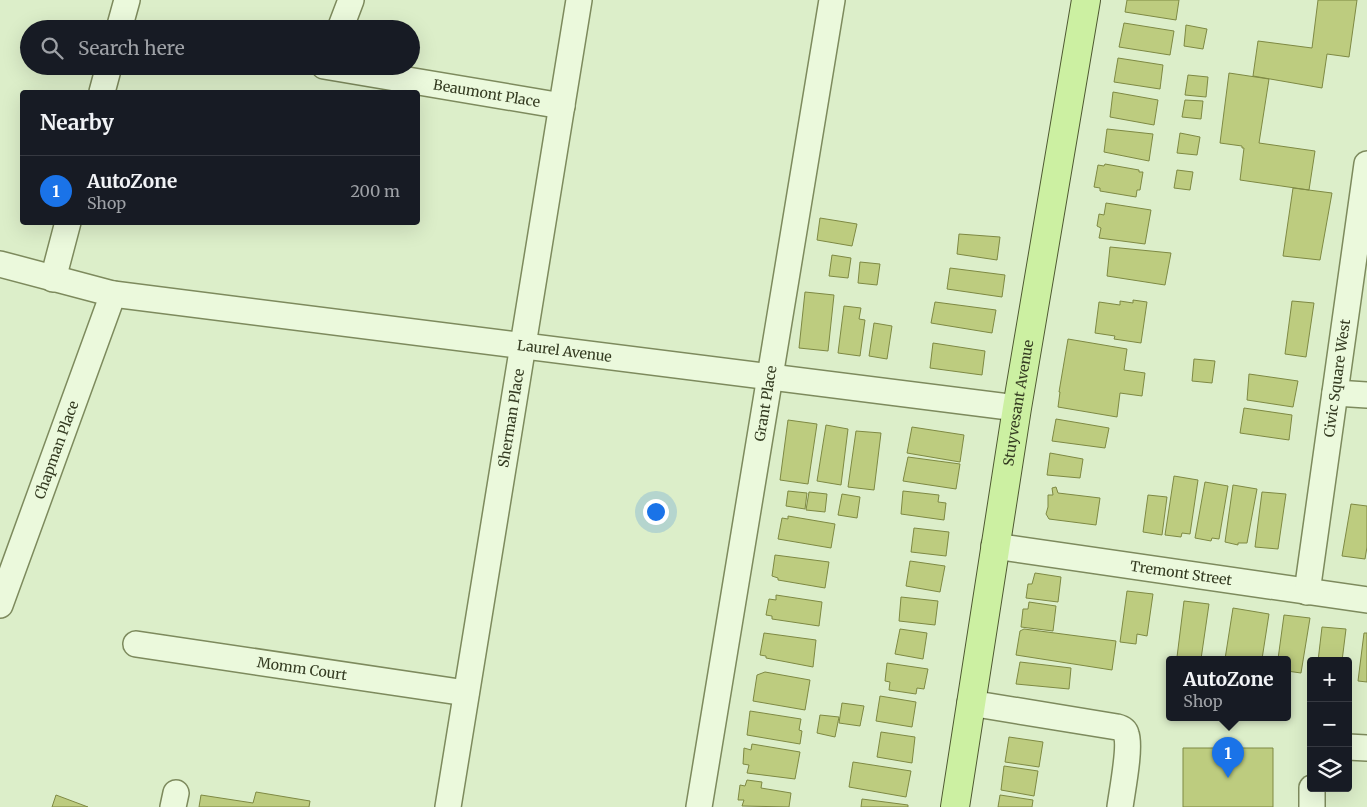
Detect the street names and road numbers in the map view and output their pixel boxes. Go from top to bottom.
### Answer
street label: Beaumont Place [432,76,541,111]
street label: Civic Square West [1320,317,1354,438]
street label: Laurel Avenue [516,336,613,366]
street label: Stuyvesant Avenue [999,338,1037,467]
street label: Grant Place [750,364,781,443]
street label: Sherman Place [494,367,528,469]
street label: Chapman Place [30,398,82,502]
street label: Tremont Street [1129,557,1234,589]
street label: Momm Court [256,653,349,684]

